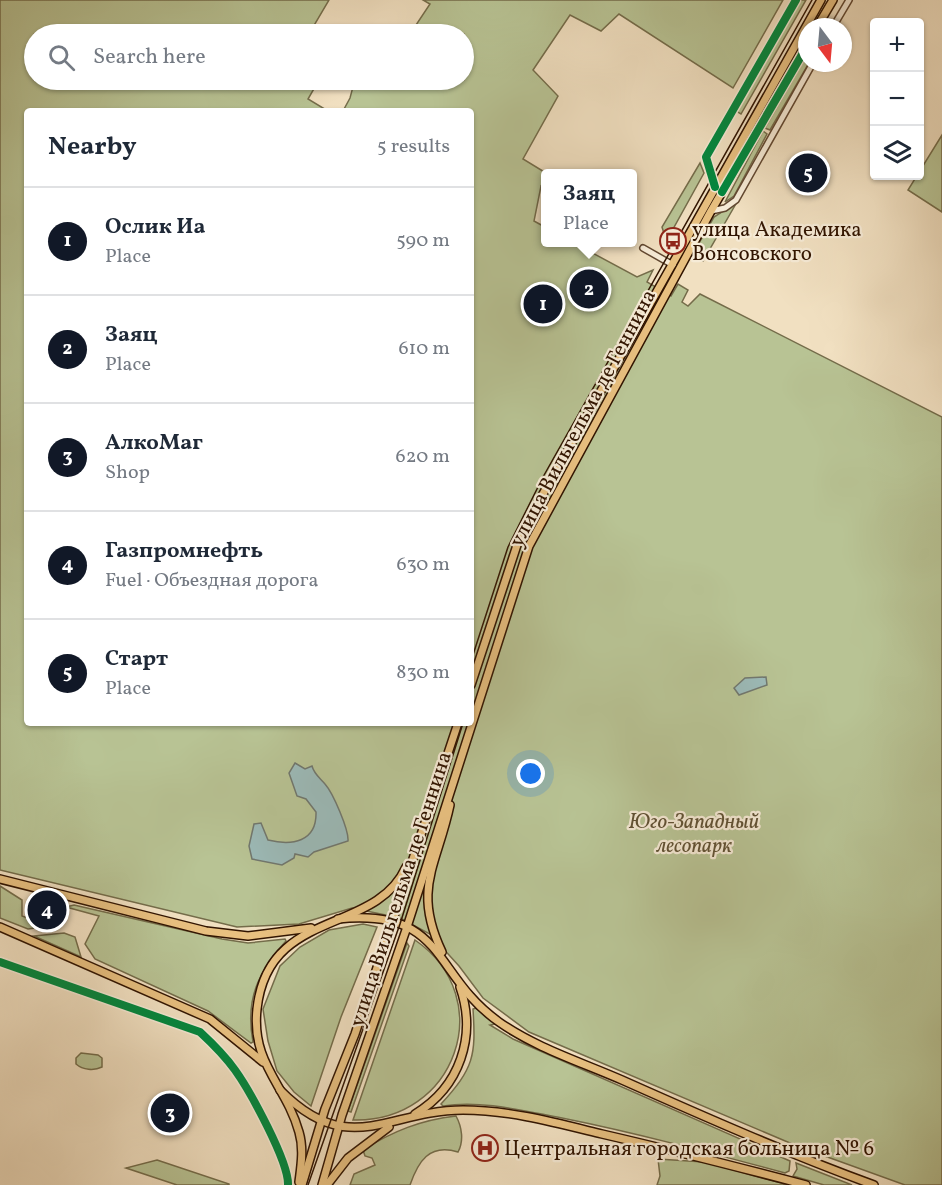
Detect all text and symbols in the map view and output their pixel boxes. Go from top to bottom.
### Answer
north arrow [798,18,852,72]
map controls [870,18,924,180]
button: + [870,18,924,72]
search box [24,24,474,90]
icon: search [45,41,78,74]
text: Search here [93,42,206,73]
button: − [870,72,924,126]
button: layers [870,126,924,180]
text: Nearby [48,129,137,165]
text: 5 results [377,133,450,161]
pin: 5 [788,150,828,195]
popup [541,169,637,247]
text: Заяц [563,179,615,210]
text: Place [563,210,609,238]
text: Ослик Иа [105,212,205,243]
place label: улица Академика Вонсовского [692,216,862,269]
bus stop icon: улица Академика Вонсовского [658,226,688,256]
text: 1 [63,227,72,255]
text: 590 m [396,227,450,255]
text: Place [105,243,151,271]
pin: 2 [570,266,608,312]
pin: 1 [524,282,562,326]
street label: улица Вильгельма де Геннина [503,285,664,553]
text: Заяц [105,320,158,351]
text: 2 [62,335,73,363]
text: 610 m [398,335,450,363]
text: Place [105,351,151,379]
text: АлкоМаг [105,428,203,459]
text: 3 [62,443,73,471]
text: 620 m [396,443,450,471]
text: Shop [105,459,150,487]
text: Газпромнефть [105,536,263,567]
text: 4 [61,551,74,579]
text: 630 m [397,551,450,579]
text: Fuel · Объездная дорога [105,567,318,595]
text: Старт [105,644,168,675]
text: 5 [63,659,72,687]
text: 830 m [396,659,450,687]
text: Place [105,675,151,703]
street label: улица Вильгельма де Геннина [343,748,460,1031]
your location [516,759,545,788]
park label: Юго-Западный лесопарк [629,808,760,861]
pin: 4 [28,888,66,932]
pin: 3 [150,1090,190,1136]
hospital icon: Центральная городская больница № 6 [470,1133,500,1163]
place label: Центральная городская больница № 6 [504,1135,874,1164]

